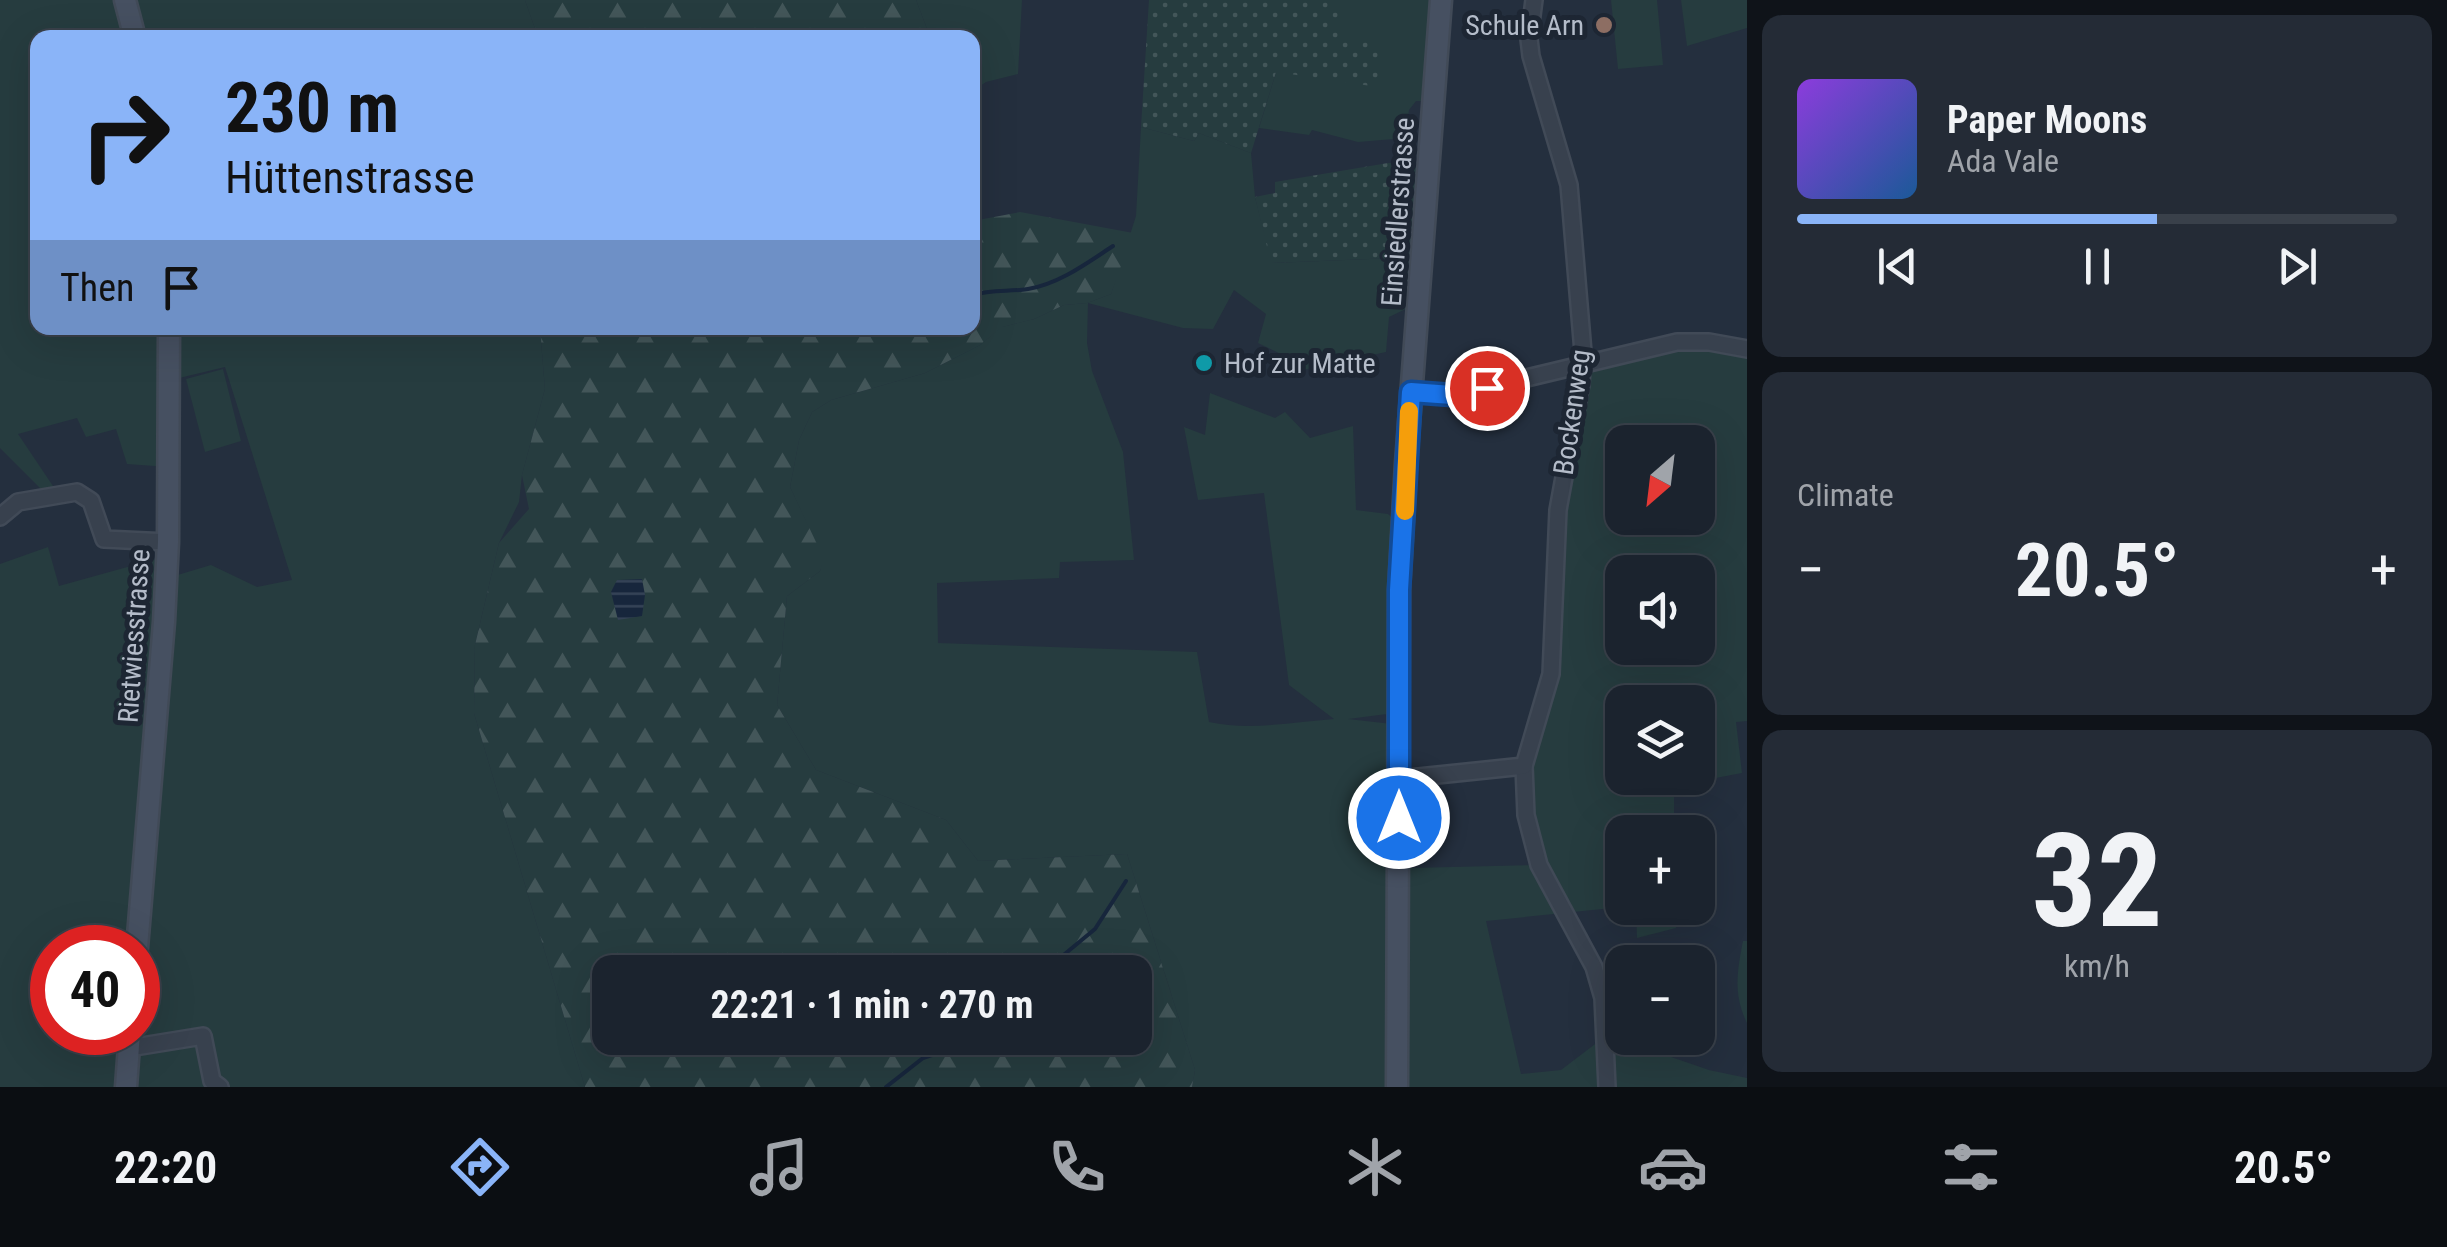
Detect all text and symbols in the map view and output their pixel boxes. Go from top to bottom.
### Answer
place label: Schule Arn [1465,9,1584,42]
marker: Schule Arn [1593,14,1615,36]
text: 230 m [225,67,399,149]
icon: right [60,70,190,200]
text: Paper Moons [1947,98,2147,142]
street label: Einsiedlerstrasse [1375,116,1421,308]
text: Ada Vale [1947,142,2059,180]
text: Hüttenstrasse [225,151,475,204]
icon: previous [1870,239,1925,294]
icon: pause [2070,239,2125,294]
icon: next [2270,239,2325,294]
icon: arrive [154,260,209,315]
text: Then [60,266,134,310]
pin [1445,346,1530,431]
place label: Hof zur Matte [1224,347,1376,380]
street label: Bockenweg [1547,347,1597,477]
marker: Hof zur Matte [1193,352,1215,374]
icon: arrive [1460,361,1515,416]
north arrow [1605,425,1715,535]
map controls [1605,425,1715,1055]
text: Climate [1797,476,1894,514]
text: 20.5° [2015,526,2179,614]
text: − [1797,538,1825,602]
text: + [2370,538,2397,602]
street label: Rietwiesstrasse [111,548,157,724]
button: sound [1605,555,1715,665]
button: layers [1605,685,1715,795]
position arrow [1347,766,1451,870]
text: 32 [2031,805,2163,958]
button: + [1605,815,1715,925]
speed limit sign: 40 [30,925,160,1055]
button: − [1605,945,1715,1055]
text: km/h [2064,947,2130,985]
text: 22:21 · 1 min · 270 m [711,983,1033,1027]
icon: directions [445,1132,515,1202]
icon: music [744,1132,814,1202]
icon: phone [1042,1132,1112,1202]
icon: climate [1340,1132,1410,1202]
icon: car [1638,1132,1708,1202]
icon: filters [1936,1132,2006,1202]
text: 22:20 [114,1141,217,1194]
text: 20.5° [2234,1141,2333,1194]

